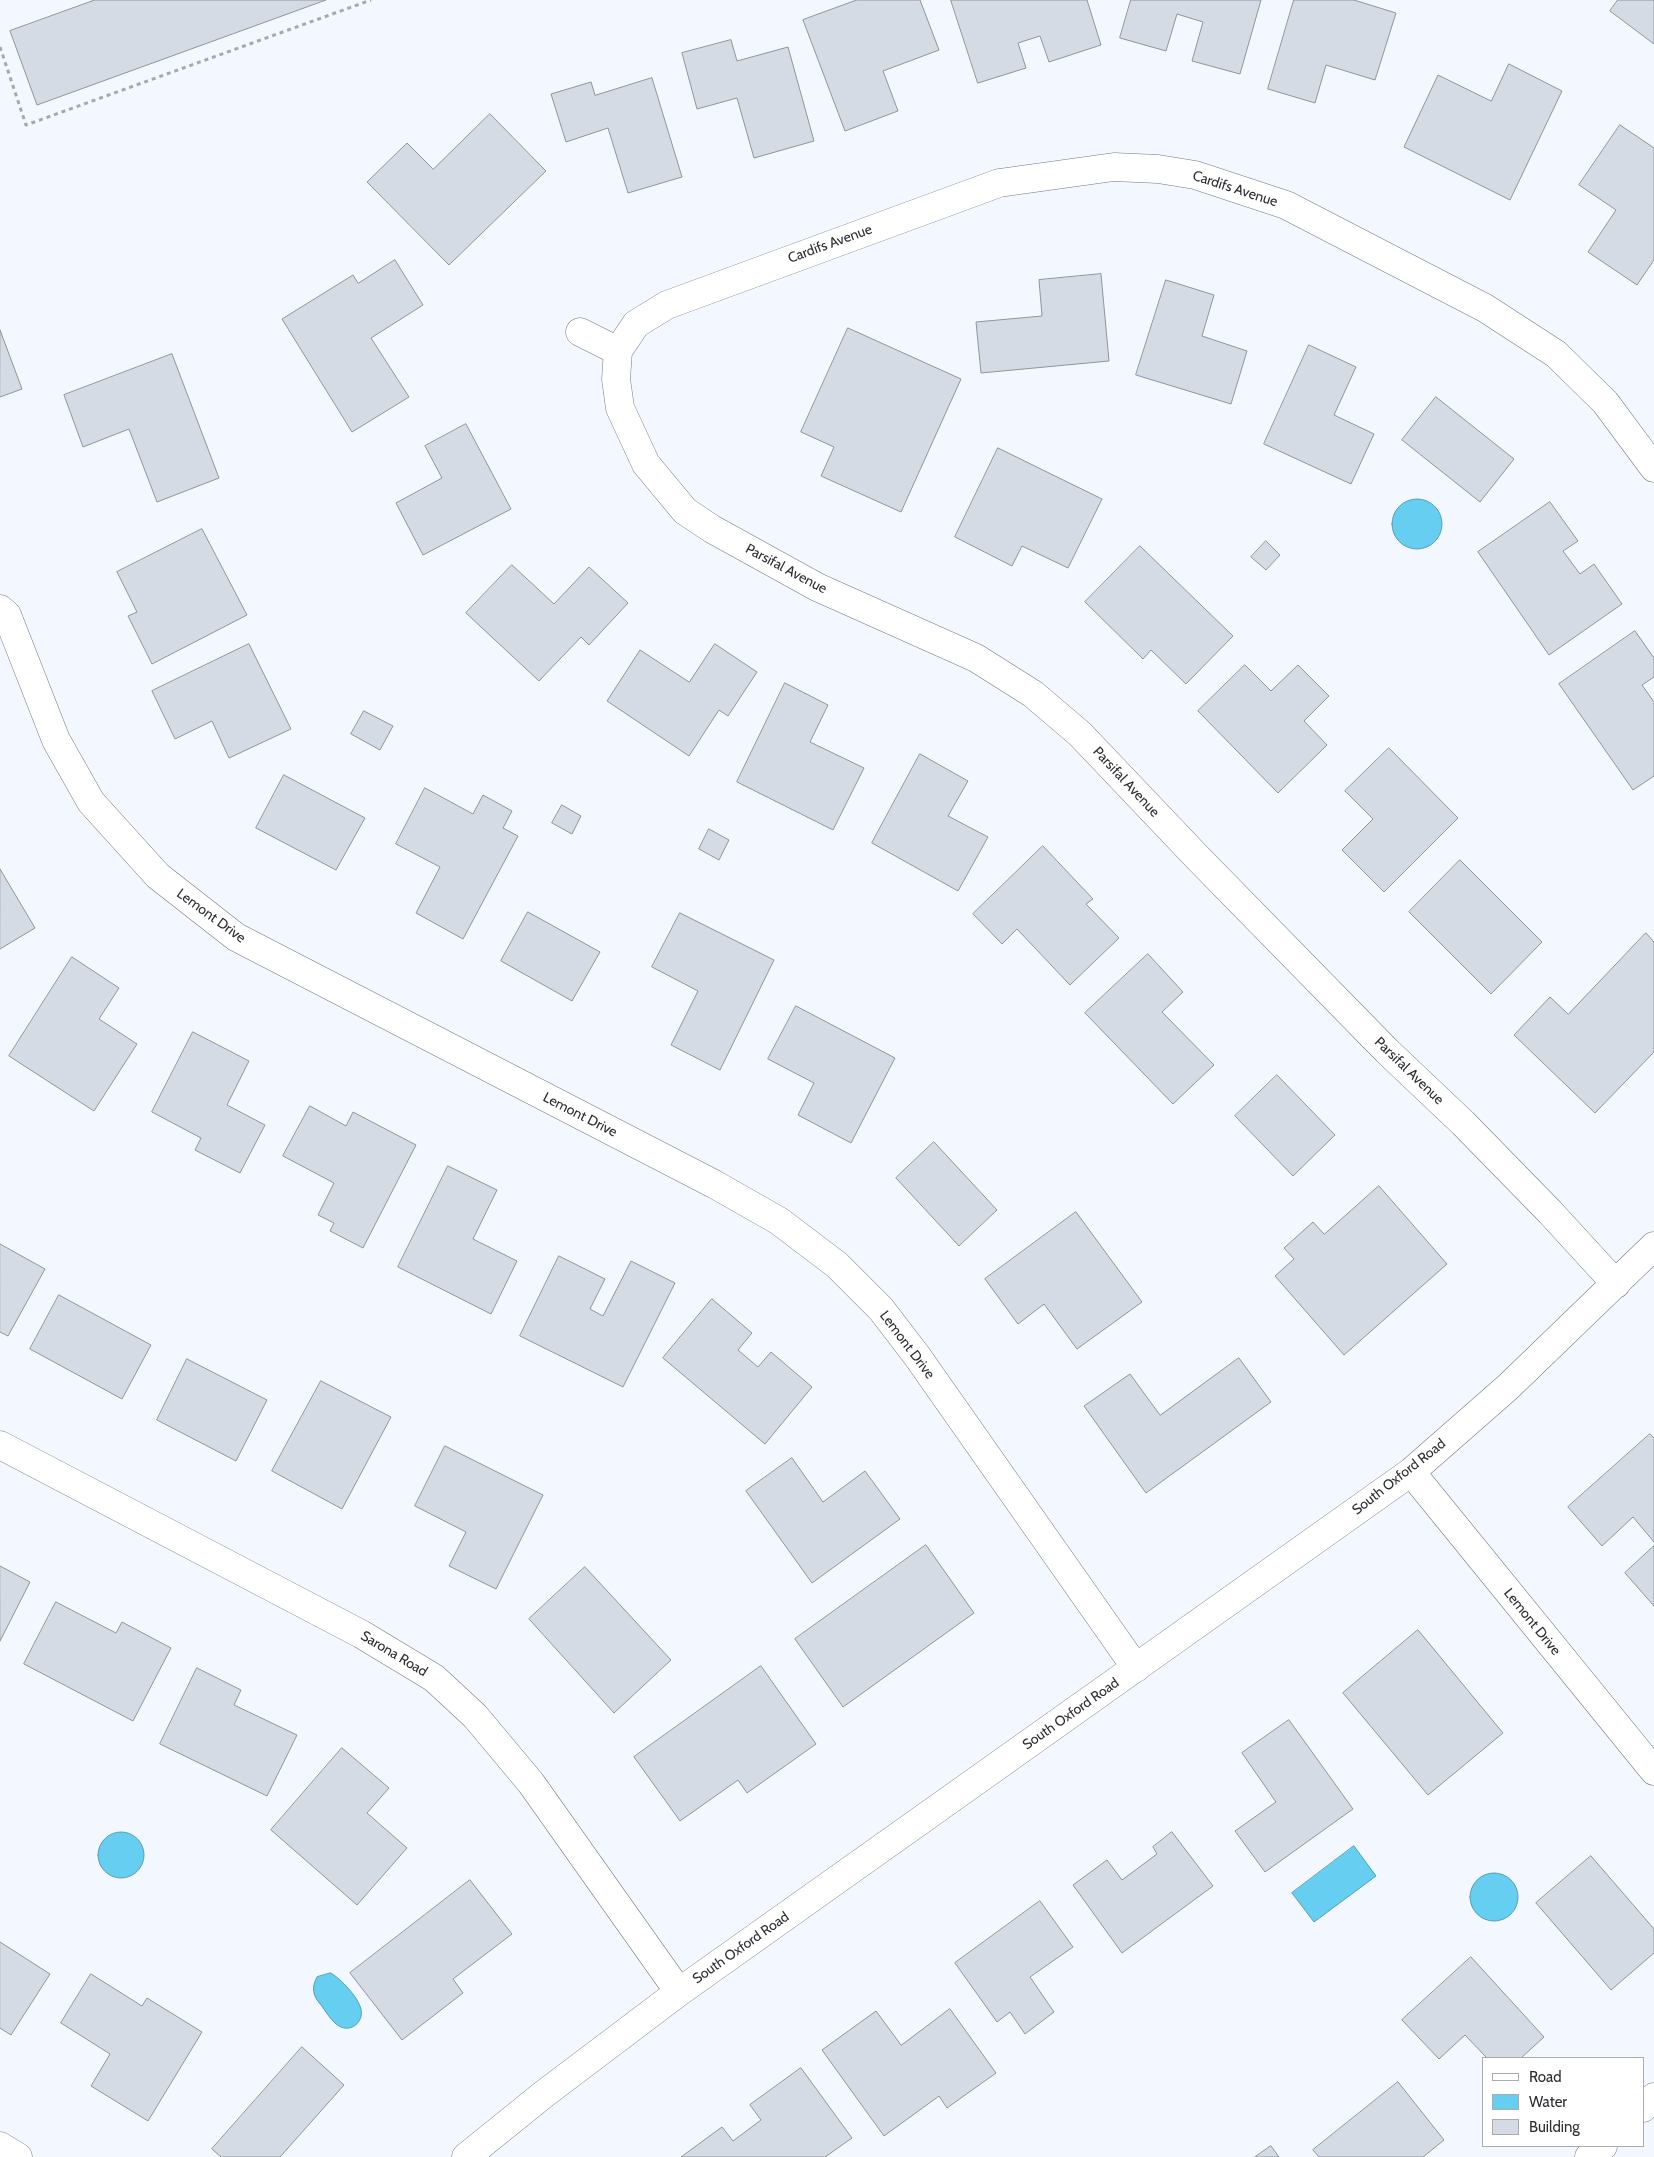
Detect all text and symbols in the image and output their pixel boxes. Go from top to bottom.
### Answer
street label: Cardifs Avenue [1190,167,1280,211]
street label: Cardifs Avenue [786,221,874,267]
street label: Parsifal Avenue [742,540,830,598]
street label: Parsifal Avenue [1089,743,1163,821]
street label: Lemont Drive [173,885,249,947]
street label: Parsifal Avenue [1371,1034,1447,1108]
street label: Lemont Drive [540,1089,620,1141]
street label: Lemont Drive [876,1308,938,1382]
street label: South Oxford Road [1349,1435,1449,1519]
street label: Lemont Drive [1500,1585,1564,1659]
street label: Sarona Road [358,1628,430,1680]
street label: South Oxford Road [1020,1675,1122,1753]
street label: South Oxford Road [690,1909,792,1987]
legend [1482,2057,1644,2147]
text: Road [1529,2068,1562,2086]
text: Water [1529,2093,1567,2111]
text: Building [1529,2118,1580,2136]

